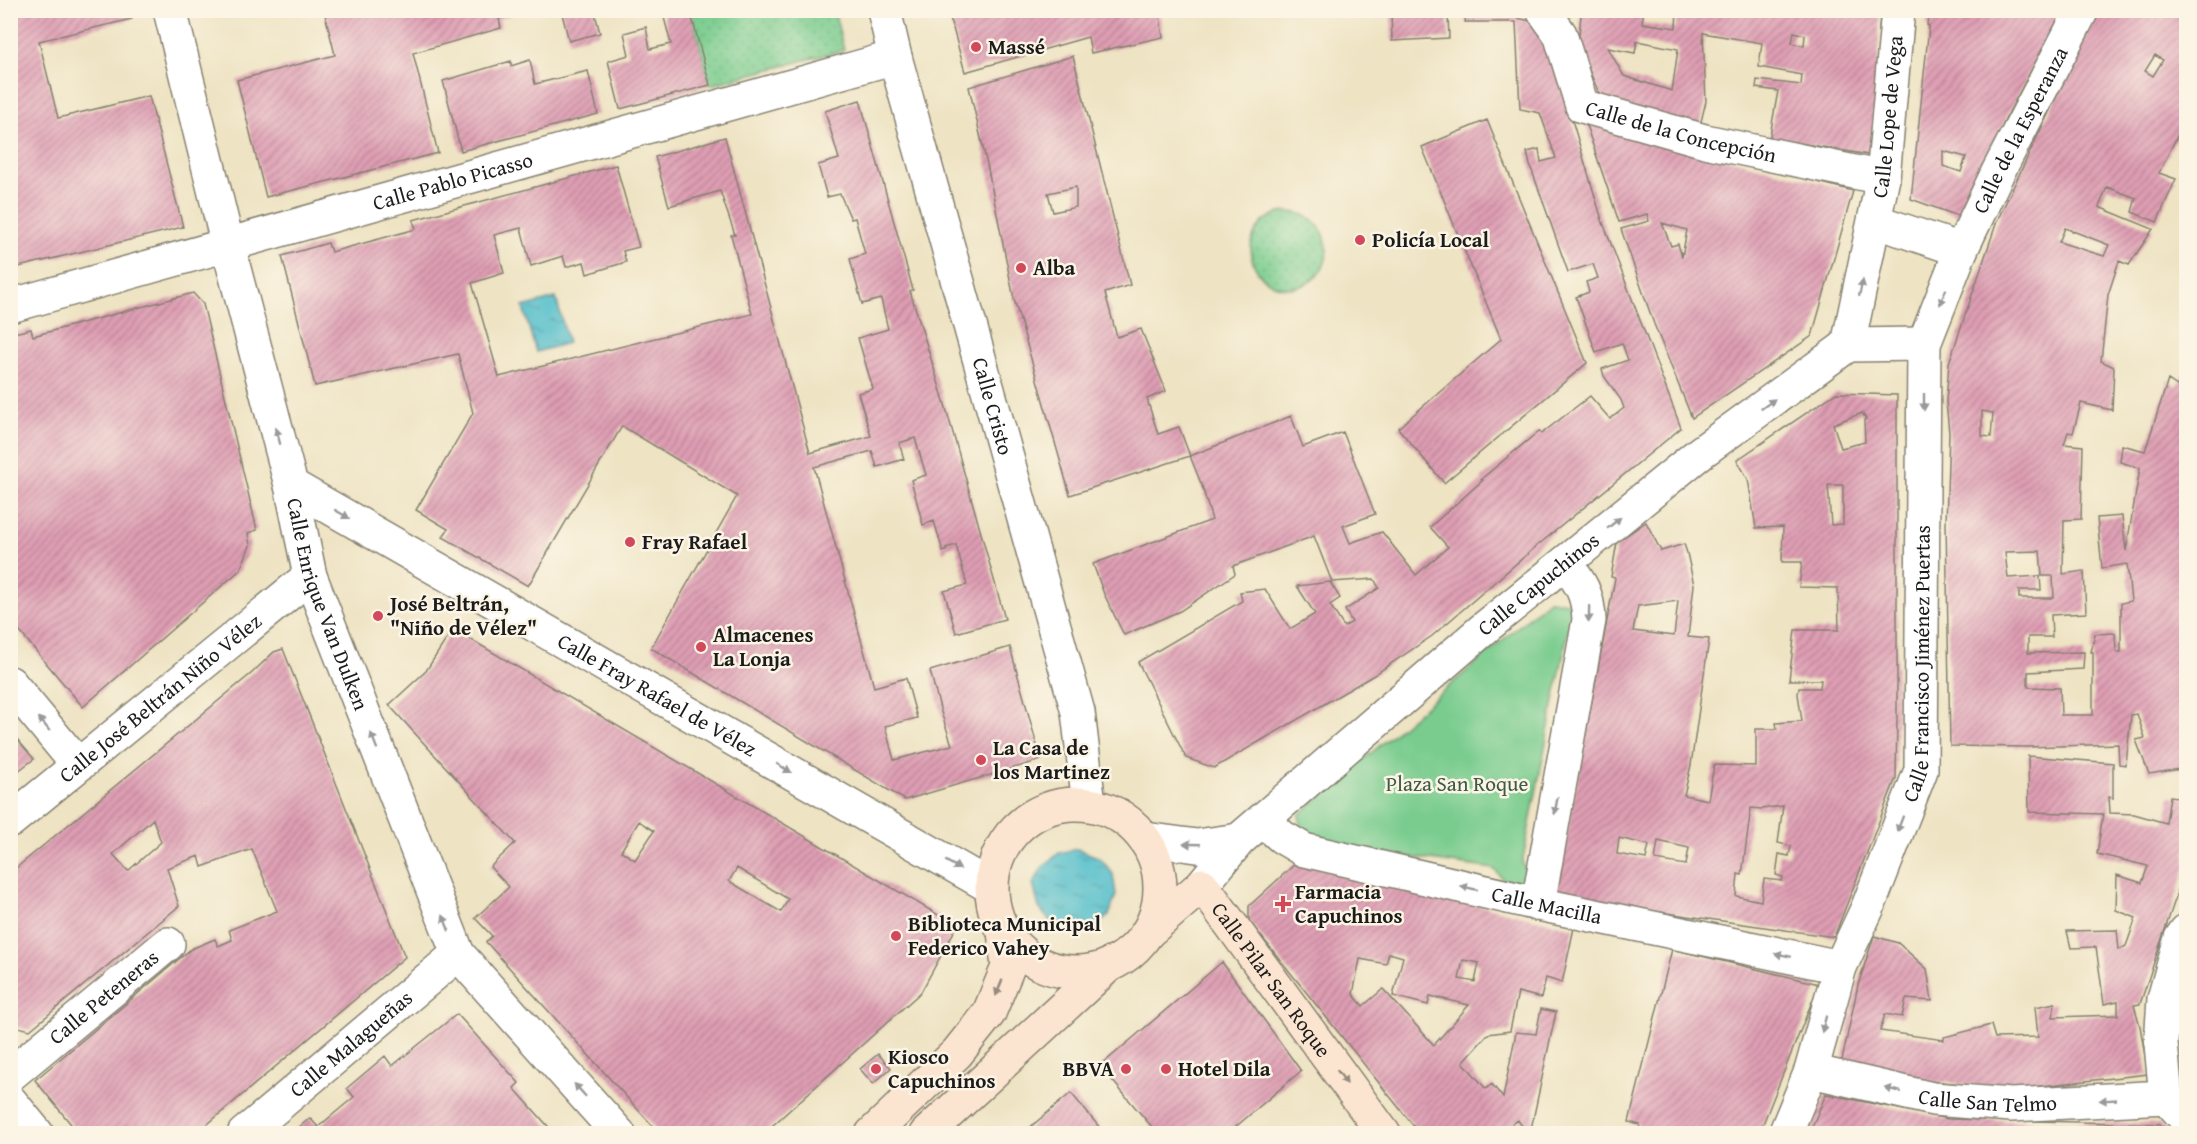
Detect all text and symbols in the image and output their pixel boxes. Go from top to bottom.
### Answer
place label: Massé [988,31,1045,62]
street label: Calle Lope de Vega [1863,34,1911,201]
marker: Massé [969,40,983,54]
street label: Calle de la Esperanza [1965,41,2075,218]
street label: Calle de la Concepción [1582,92,1779,170]
street label: Calle Pablo Picasso [369,144,536,218]
place label: Policía Local [1372,224,1490,255]
marker: Policía Local [1353,233,1367,247]
place label: Alba [1033,252,1075,283]
marker: Alba [1014,261,1028,275]
one-way arrow [1856,278,1866,297]
one-way arrow [1937,288,1947,306]
street label: Calle Cristo [965,354,1021,459]
one-way arrow [1919,393,1929,412]
one-way arrow [1760,398,1775,410]
one-way arrow [273,427,283,445]
street label: Calle Enrique Van Dulken [279,495,377,715]
one-way arrow [334,509,351,519]
one-way arrow [1606,517,1622,530]
street label: Calle Capuchinos [1470,525,1606,643]
street label: Calle Francisco Jiménez Puertas [1894,525,1938,807]
place label: Fray Rafael [642,526,748,557]
marker: Fray Rafael [623,535,637,549]
place label: José Beltrán, "Niño de Vélez" [387,588,537,643]
one-way arrow [1584,605,1593,624]
street label: Calle José Beltrán Niño Vélez [52,606,268,790]
marker: José Beltrán, "Niño de Vélez" [371,609,385,623]
place label: Almacenes La Lonja [713,619,813,674]
street label: Calle Fray Rafael de Vélez [552,625,762,764]
marker: Almacenes La Lonja [694,640,708,654]
one-way arrow [38,717,51,732]
one-way arrow [369,732,379,750]
place label: La Casa de los Martinez [993,732,1110,787]
marker: La Casa de los Martinez [974,753,988,767]
one-way arrow [776,763,793,773]
park label: Plaza San Roque [1386,768,1528,799]
one-way arrow [1551,797,1560,816]
one-way arrow [1895,815,1905,833]
one-way arrow [1182,840,1201,849]
one-way arrow [945,860,962,870]
place label: Farmacia Capuchinos [1295,876,1403,931]
street label: Calle Macilla [1489,878,1605,932]
one-way arrow [1459,883,1478,892]
street label: Calle Pilar San Roque [1204,895,1339,1064]
marker: Farmacia Capuchinos [1276,897,1290,911]
place label: Biblioteca Municipal Federico Vahey [908,908,1101,963]
one-way arrow [441,913,451,931]
marker: Biblioteca Municipal Federico Vahey [889,929,903,943]
street label: Calle Peteneras [42,942,165,1052]
one-way arrow [1773,950,1792,959]
one-way arrow [994,979,1003,997]
street label: Calle Malagueñas [283,983,419,1104]
one-way arrow [1819,1015,1829,1033]
place label: Kiosco Capuchinos [888,1041,996,1096]
place label: BBVA [1063,1053,1115,1084]
place label: Hotel Dila [1178,1053,1271,1084]
marker: Kiosco Capuchinos [869,1062,883,1076]
marker: BBVA [1119,1062,1133,1076]
marker: Hotel Dila [1159,1062,1173,1076]
one-way arrow [1336,1068,1348,1084]
street label: Calle San Telmo [1915,1080,2058,1120]
one-way arrow [574,1083,587,1098]
one-way arrow [1884,1084,1903,1094]
one-way arrow [2098,1095,2117,1104]

